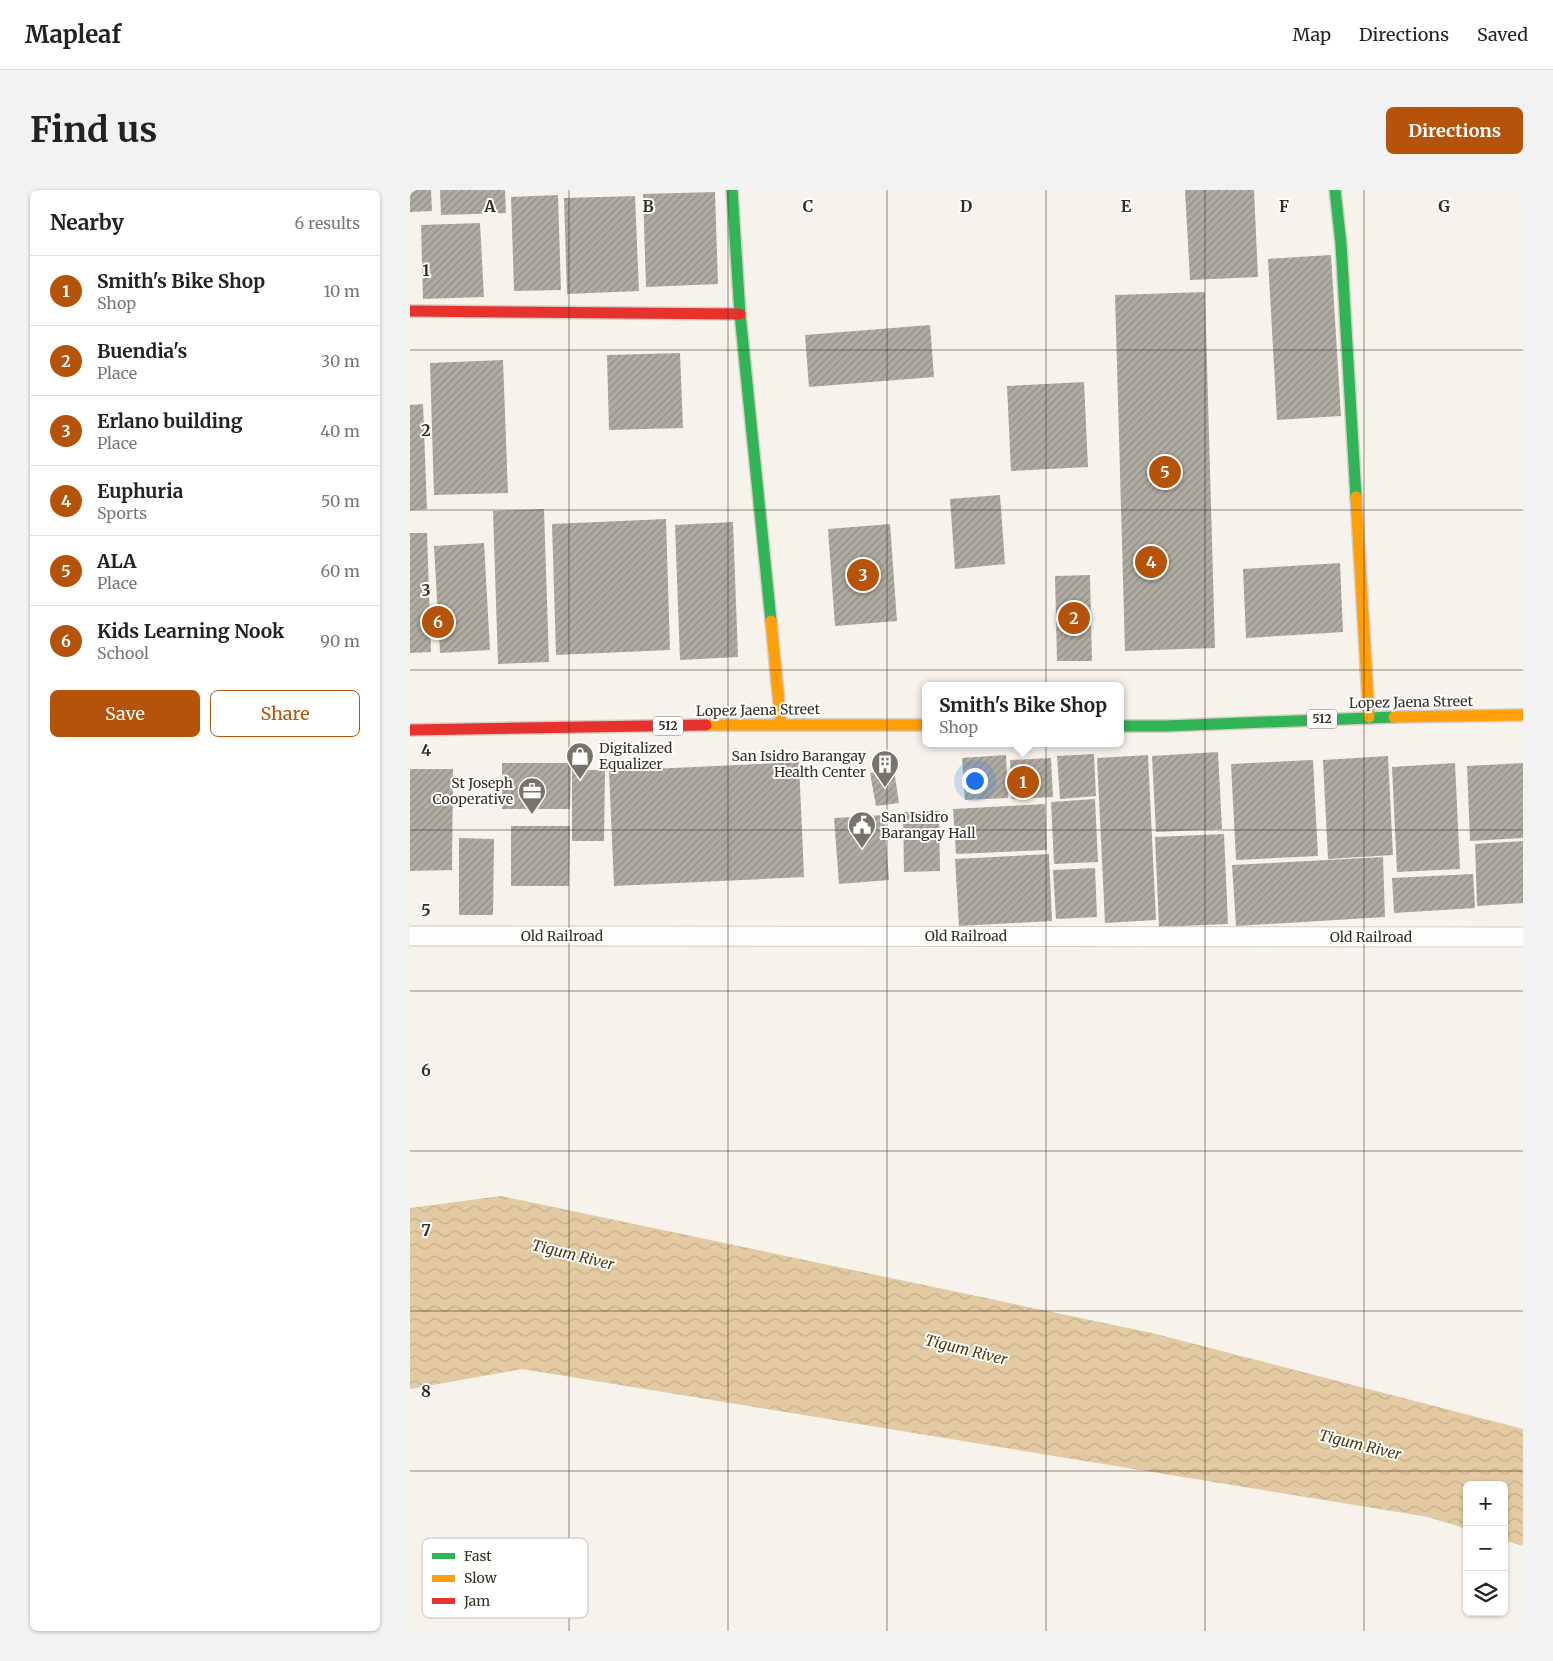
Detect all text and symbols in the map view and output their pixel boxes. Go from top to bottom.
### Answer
text: Mapleaf [25,19,121,50]
text: Map [1293,23,1331,46]
text: Directions [1359,23,1449,46]
text: Saved [1477,23,1528,46]
button: Directions [1386,107,1523,154]
text: Find us [30,108,157,152]
text: A [483,196,496,216]
text: B [642,196,654,216]
text: C [803,196,813,216]
text: D [960,196,972,216]
text: E [1121,196,1132,216]
text: F [1279,196,1289,216]
text: G [1438,196,1450,216]
text: Nearby [50,209,124,236]
text: 6 results [295,213,360,233]
text: 1 [422,260,430,280]
text: Smith's Bike Shop [97,269,265,293]
text: 1 [62,281,70,301]
text: 10 m [323,281,360,301]
text: Shop [97,293,136,313]
text: Buendia's [97,339,187,363]
text: 2 [61,351,71,371]
text: 30 m [321,351,360,371]
text: Place [97,363,137,383]
text: Erlano building [97,409,243,433]
text: 2 [421,420,431,440]
text: 3 [61,421,71,441]
text: 40 m [320,421,360,441]
text: Place [97,433,137,453]
pin: 5 [1149,453,1181,491]
text: Euphuria [97,479,183,503]
text: 4 [61,491,71,511]
text: 50 m [321,491,360,511]
text: Sports [97,503,147,523]
pin: 4 [1135,543,1167,581]
text: ALA [97,549,137,573]
pin: 3 [847,556,879,594]
text: 5 [61,561,71,581]
text: 60 m [320,561,360,581]
text: Place [97,573,137,593]
text: 3 [421,580,431,600]
pin: 2 [1058,599,1090,637]
pin: 6 [422,603,454,641]
text: Kids Learning Nook [97,619,284,643]
text: 6 [61,631,71,651]
text: 90 m [320,631,360,651]
text: School [97,643,149,663]
popup [922,682,1124,747]
button: Save [50,690,200,737]
button: Share [210,690,360,737]
street label: Lopez Jaena Street [1349,692,1474,712]
text: Smith's Bike Shop [939,693,1107,717]
street label: Lopez Jaena Street [696,700,821,720]
road number: 512 [1307,710,1337,728]
road number: 512 [653,716,683,736]
text: Shop [939,717,978,737]
place label: Digitalized Equalizer [599,739,673,773]
text: 4 [421,740,431,760]
shop icon: Digitalized Equalizer [565,741,595,780]
place label: San Isidro Barangay Health Center [731,747,867,781]
building icon: San Isidro Barangay Health Center [870,749,900,788]
pin: 1 [1007,763,1039,801]
your location [962,768,988,794]
place label: St Joseph Cooperative [432,774,513,808]
office icon: St Joseph Cooperative [517,776,547,815]
place label: San Isidro Barangay Hall [881,808,976,842]
public building icon: San Isidro Barangay Hall [847,810,877,849]
text: 5 [421,900,431,920]
street label: Old Railroad [521,927,604,945]
street label: Old Railroad [925,927,1008,945]
street label: Old Railroad [1330,928,1413,946]
text: 6 [421,1060,431,1080]
text: 7 [421,1220,431,1240]
water label: Tigum River [530,1235,617,1274]
water label: Tigum River [923,1330,1010,1369]
text: 8 [421,1381,431,1401]
water label: Tigum River [1317,1425,1404,1464]
map controls [1463,1481,1508,1616]
button: + [1463,1481,1508,1526]
button: − [1463,1526,1508,1571]
legend [422,1538,588,1618]
text: Fast [464,1547,492,1565]
text: Slow [464,1569,497,1587]
button: layers [1463,1571,1508,1616]
text: Jam [463,1592,490,1610]

